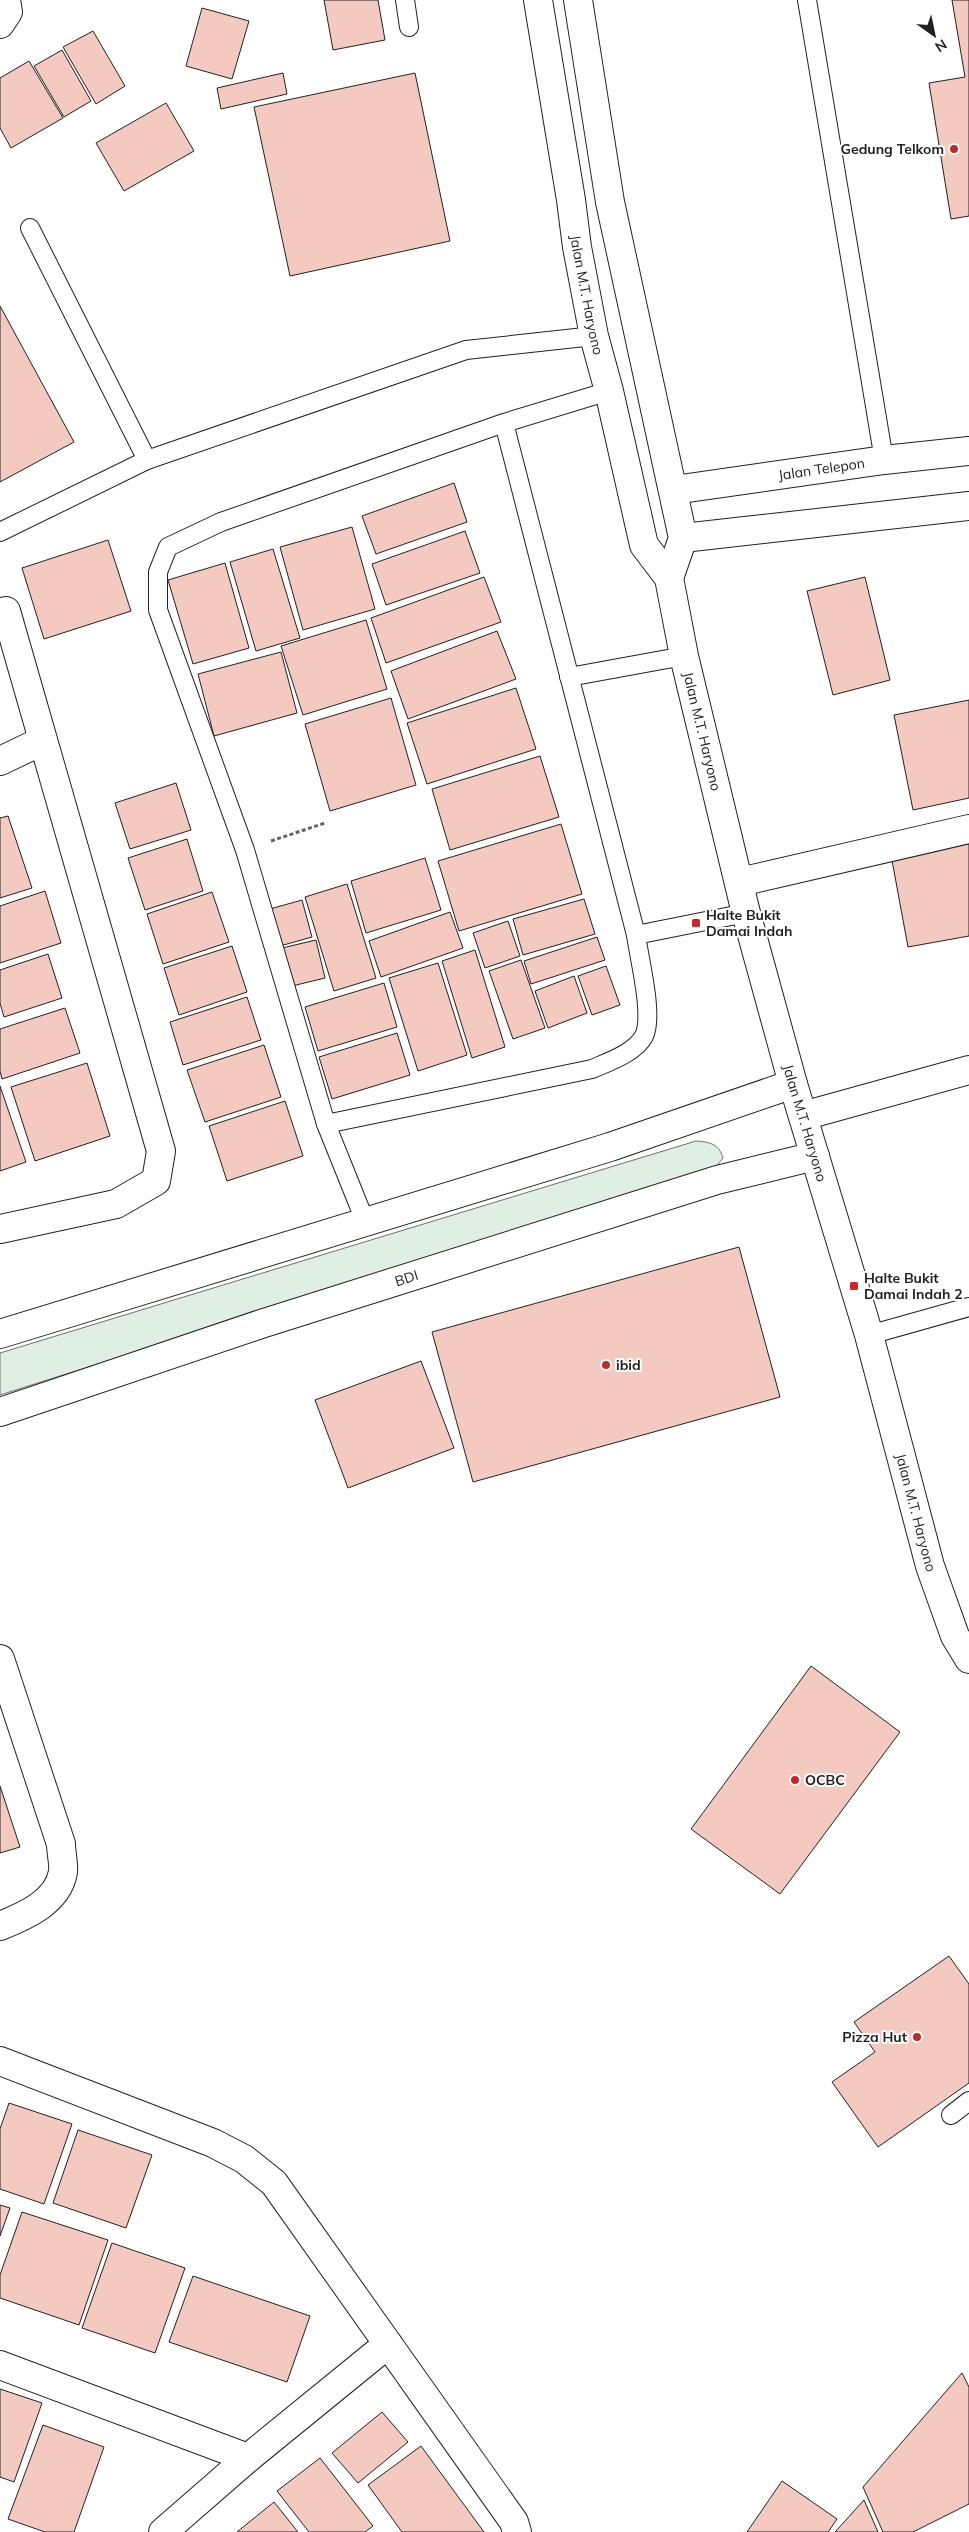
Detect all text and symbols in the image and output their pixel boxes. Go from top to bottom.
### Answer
north arrow [909,10,959,60]
text: N [932,35,950,56]
place label: Gedung Telkom [841,140,944,158]
marker: Gedung Telkom [948,143,960,155]
street label: Jalan M.T. Haryono [567,234,608,357]
street label: Jalan Telepon [777,454,866,484]
street label: Jalan M.T. Haryono [679,670,725,793]
place label: Halte Bukit Damai Indah [706,906,792,940]
marker: Halte Bukit Damai Indah [690,917,702,929]
street label: Jalan M.T. Haryono [779,1062,831,1184]
street label: BDI [393,1266,420,1290]
place label: Halte Bukit Damai Indah 2 [864,1269,963,1303]
marker: Halte Bukit Damai Indah 2 [848,1280,860,1292]
place label: ibid [616,1356,641,1374]
marker: ibid [600,1359,612,1371]
street label: Jalan M.T. Haryono [892,1451,940,1574]
place label: OCBC [805,1771,845,1789]
marker: OCBC [789,1774,801,1786]
place label: Pizza Hut [842,2028,908,2046]
marker: Pizza Hut [911,2031,923,2043]

